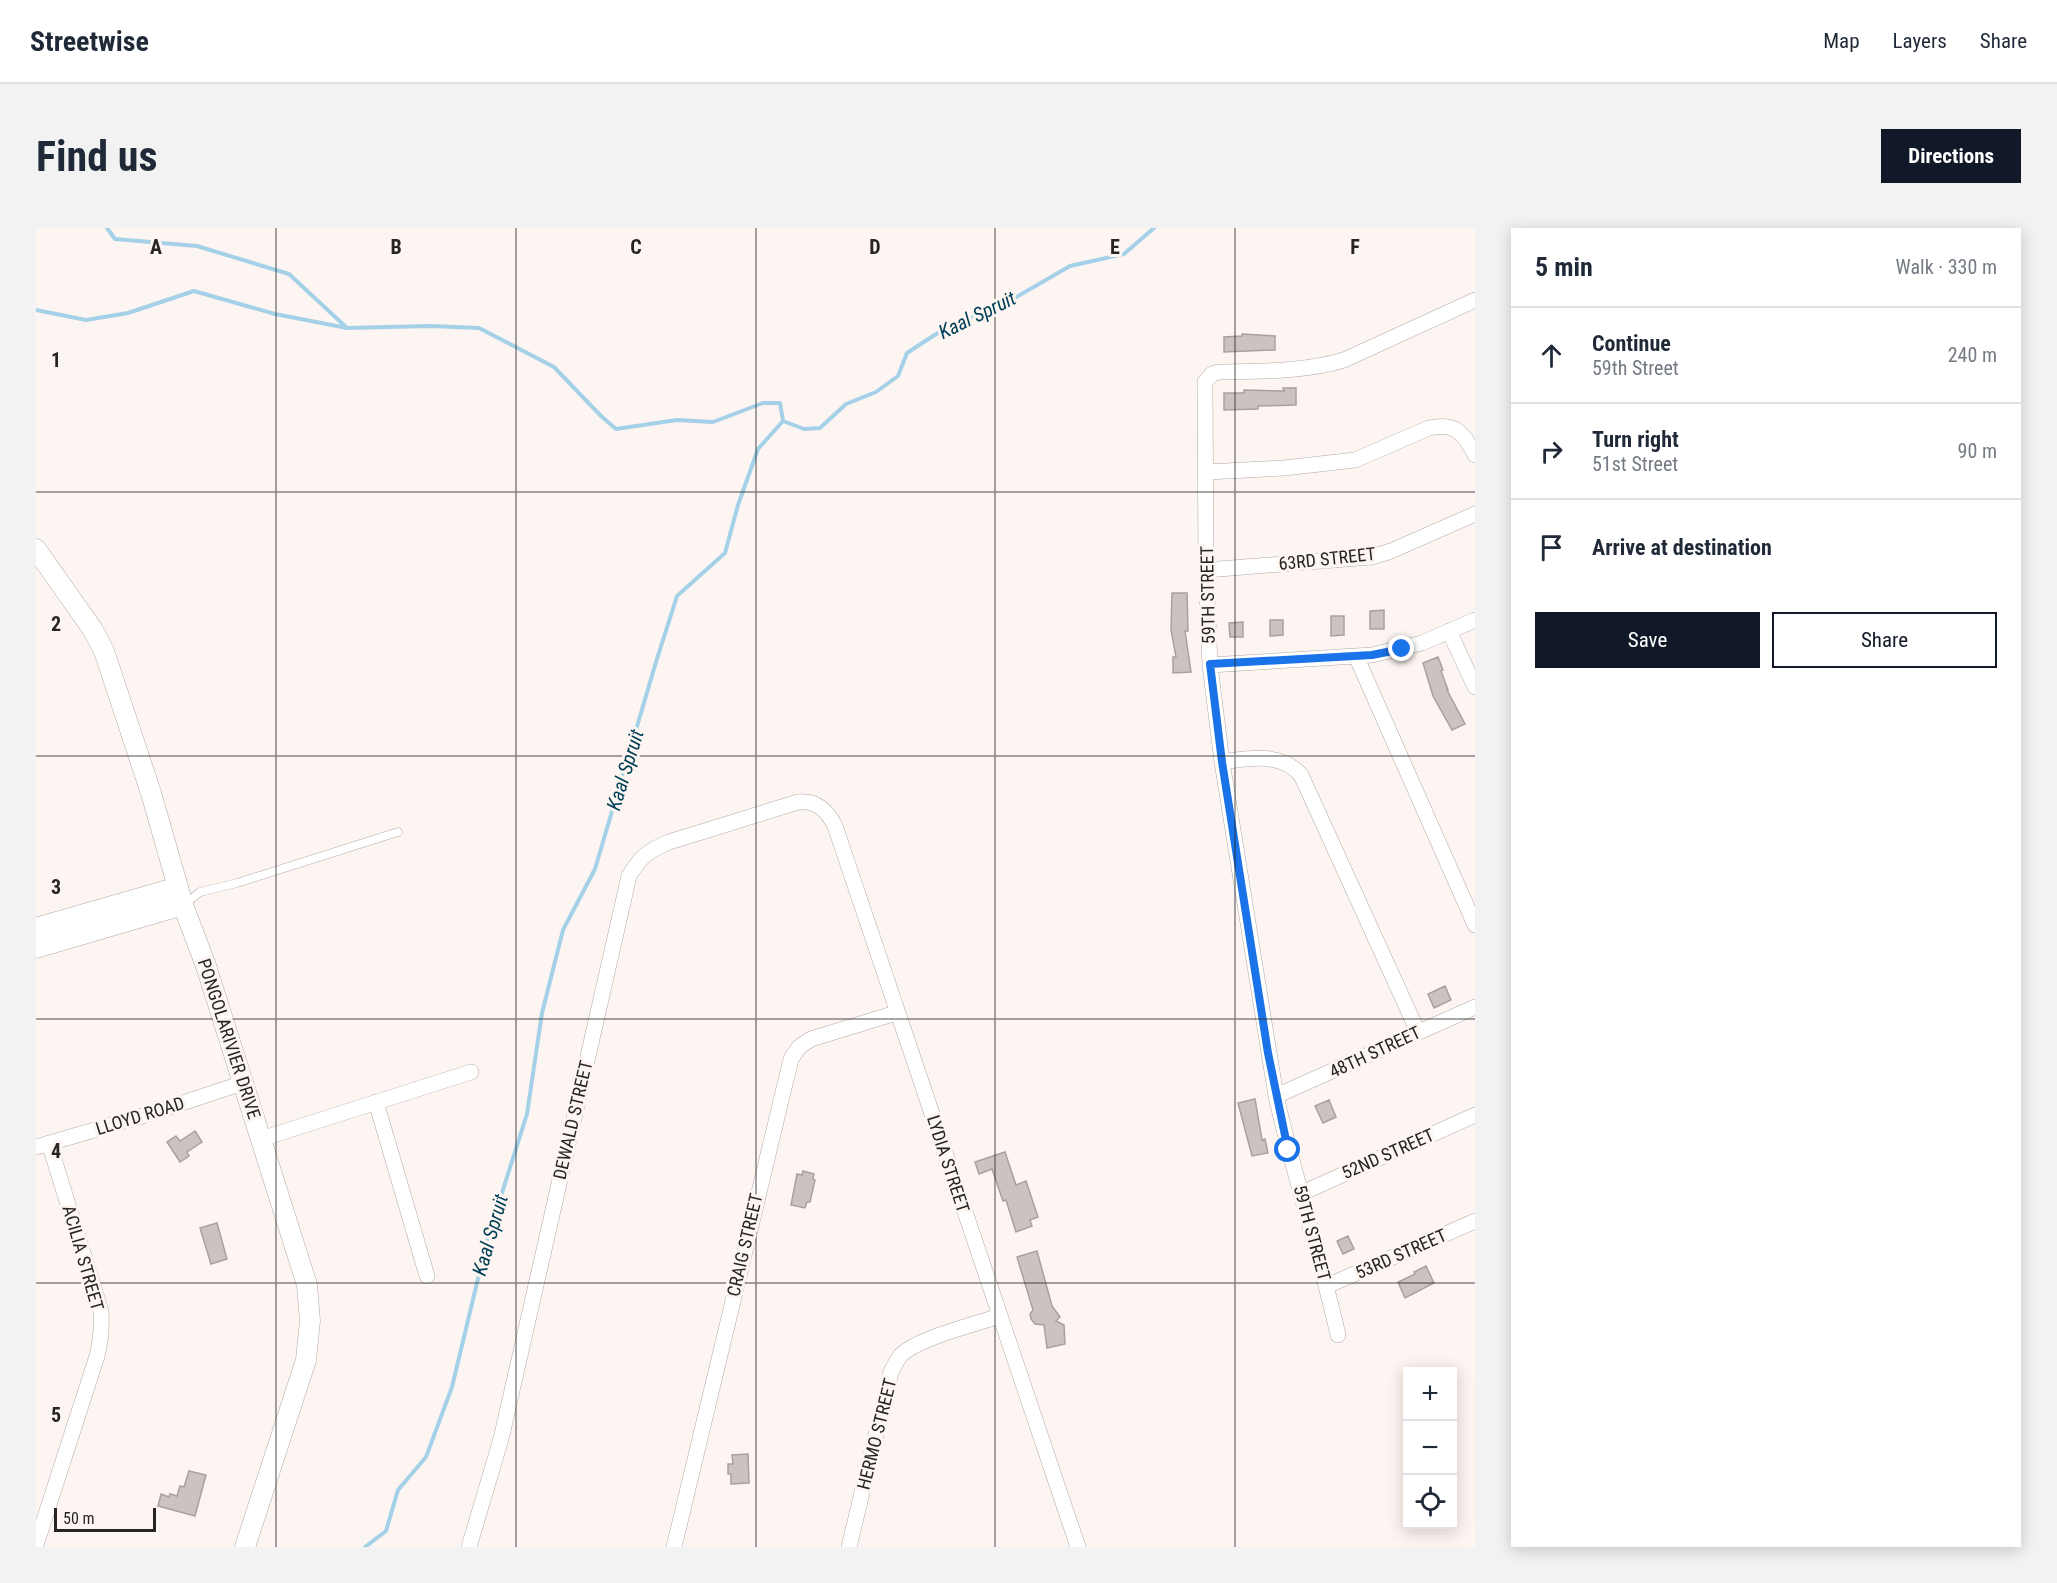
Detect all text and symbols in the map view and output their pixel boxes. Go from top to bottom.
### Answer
text: Streetwise [30,25,149,58]
text: Map [1823,29,1860,53]
text: Layers [1893,29,1947,53]
text: Share [1980,29,2027,53]
button: Directions [1881,129,2021,183]
text: Find us [36,132,157,181]
text: A [150,235,162,259]
text: B [390,235,402,259]
text: C [630,235,642,259]
text: D [869,235,881,259]
text: E [1110,235,1120,259]
text: F [1350,235,1360,259]
text: 5 min [1535,252,1593,282]
text: Walk · 330 m [1896,255,1997,279]
water label: Kaal Spruit [934,286,1020,344]
text: Continue [1592,331,1671,356]
icon: ahead [1535,339,1568,372]
text: 240 m [1948,343,1997,367]
text: 1 [51,348,61,372]
text: 59th Street [1592,356,1679,380]
text: Turn right [1592,427,1679,452]
icon: right [1535,435,1568,468]
text: 90 m [1958,439,1997,463]
text: 51st Street [1592,452,1678,476]
icon: arrive [1535,531,1568,564]
text: Arrive at destination [1592,535,1772,560]
street label: 63RD STREET [1277,543,1376,574]
street label: 59TH STREET [1196,546,1219,644]
text: 2 [51,612,61,636]
button: Save [1535,612,1760,668]
button: Share [1772,612,1997,668]
route end [1388,635,1414,661]
water label: Kaal Spruit [601,726,649,813]
text: 3 [51,875,61,899]
street label: PONGOLARIVIER DRIVE [194,956,265,1122]
street label: 48TH STREET [1326,1021,1424,1082]
street label: DEWALD STREET [549,1058,596,1181]
street label: LLOYD ROAD [93,1092,187,1139]
street label: LYDIA STREET [923,1113,974,1215]
street label: 52ND STREET [1338,1124,1437,1183]
route start [1274,1136,1300,1162]
text: 4 [51,1139,61,1163]
street label: 59TH STREET [1290,1183,1335,1283]
water label: Kaal Spruit [467,1191,513,1278]
street label: CRAIG STREET [722,1191,767,1298]
street label: ACILIA STREET [58,1203,109,1313]
street label: 53RD STREET [1352,1224,1450,1283]
map controls [1403,1367,1457,1529]
button: + [1403,1367,1457,1421]
street label: HERMO STREET [853,1376,900,1492]
text: 5 [51,1403,61,1427]
button: − [1403,1421,1457,1475]
button: locate [1403,1475,1457,1529]
scale bar [54,1505,156,1532]
text: 50 m [63,1509,95,1528]

